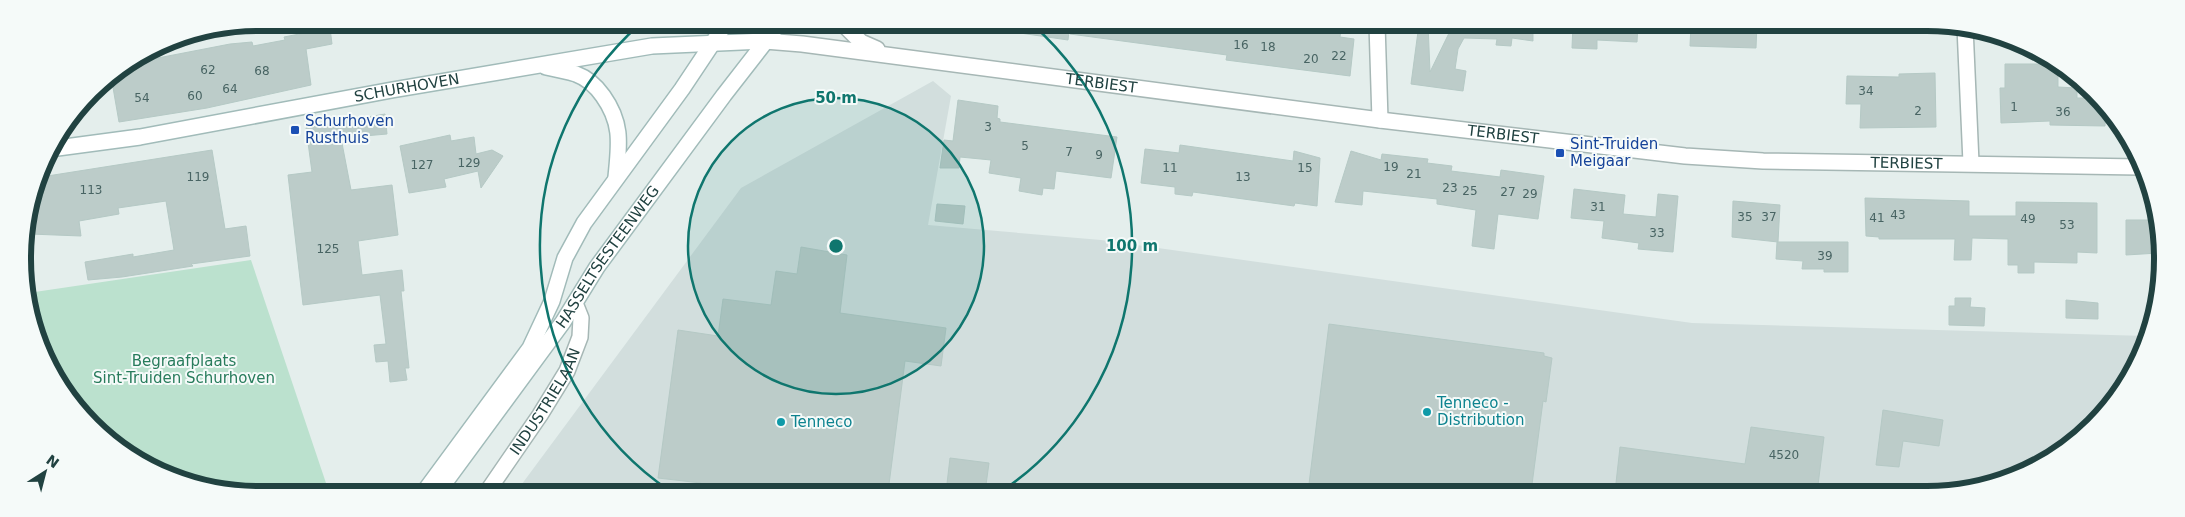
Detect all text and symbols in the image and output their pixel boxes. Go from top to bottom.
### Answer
house number: 16 [1233,38,1249,52]
house number: 18 [1260,40,1276,54]
house number: 22 [1331,49,1347,63]
house number: 20 [1303,52,1319,66]
house number: 62 [200,63,216,77]
house number: 68 [254,64,270,78]
street label: SCHURHOVEN [353,70,461,106]
street label: TERBIEST [1063,70,1139,97]
house number: 64 [222,82,238,96]
house number: 34 [1858,84,1874,98]
house number: 60 [187,89,203,103]
text: 50 m [815,89,857,107]
house number: 54 [134,91,150,105]
house number: 1 [2010,100,2018,114]
house number: 2 [1914,104,1922,118]
house number: 36 [2055,105,2071,119]
place label: Schurhoven Rusthuis [305,112,394,147]
house number: 3 [984,120,992,134]
street label: TERBIEST [1465,121,1541,148]
marker: Schurhoven Rusthuis [289,124,301,136]
place label: Sint-Truiden Meigaar [1570,135,1658,170]
house number: 5 [1021,139,1029,153]
house number: 7 [1065,145,1073,159]
marker: Sint-Truiden Meigaar [1554,147,1566,159]
house number: 9 [1095,148,1103,162]
street label: TERBIEST [1869,154,1944,173]
house number: 129 [458,156,480,170]
house number: 127 [411,158,433,172]
house number: 19 [1383,160,1399,174]
house number: 11 [1162,161,1178,175]
house number: 15 [1297,161,1313,175]
house number: 21 [1406,167,1422,181]
house number: 119 [187,170,209,184]
house number: 13 [1235,170,1251,184]
house number: 23 [1442,181,1458,195]
street label: HASSELTSESTEENWEG [552,182,663,332]
house number: 113 [80,183,102,197]
house number: 25 [1462,184,1478,198]
house number: 27 [1500,185,1516,199]
house number: 29 [1522,187,1538,201]
house number: 31 [1590,200,1606,214]
house number: 43 [1890,208,1906,222]
house number: 35 [1737,210,1753,224]
house number: 37 [1761,210,1777,224]
house number: 41 [1869,211,1885,225]
house number: 49 [2020,212,2036,226]
house number: 53 [2059,218,2075,232]
house number: 33 [1649,226,1665,240]
centre of rings [827,237,845,255]
text: 100 m [1106,237,1158,255]
house number: 125 [317,242,339,256]
house number: 39 [1817,249,1833,263]
street label: INDUSTRIELAAN [506,345,584,458]
park label: Begraafplaats Sint-Truiden Schurhoven [93,352,275,387]
place label: Tenneco - Distribution [1436,394,1525,429]
marker: Tenneco - Distribution [1421,406,1433,418]
place label: Tenneco [790,413,853,431]
marker: Tenneco [775,416,787,428]
north arrow [20,447,70,497]
house number: 4520 [1769,448,1799,462]
text: N [43,452,62,471]

